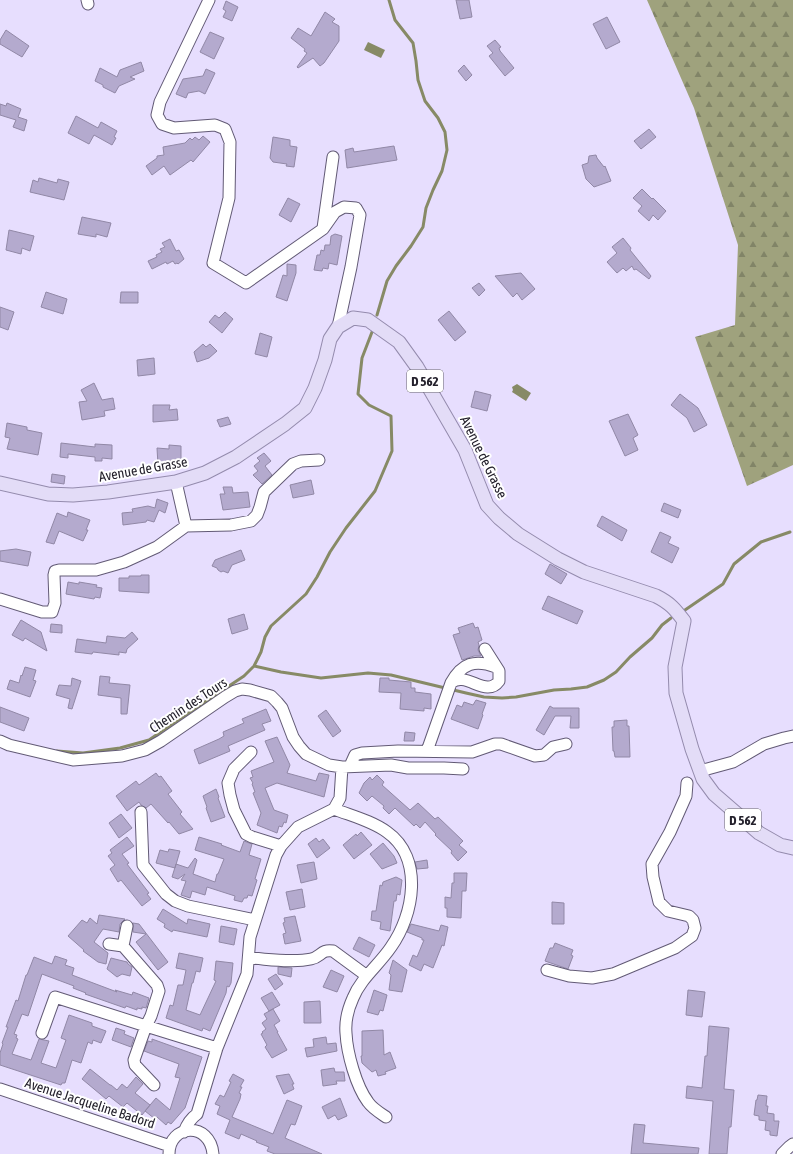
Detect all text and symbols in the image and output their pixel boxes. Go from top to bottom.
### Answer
road number: D 562 [407,370,443,392]
street label: Avenue de Grasse [457,413,511,501]
street label: Avenue de Grasse [97,453,189,485]
street label: Chemin des Tours [146,674,230,736]
road number: D 562 [725,809,761,831]
street label: Avenue Jacqueline Badord [23,1074,157,1132]

